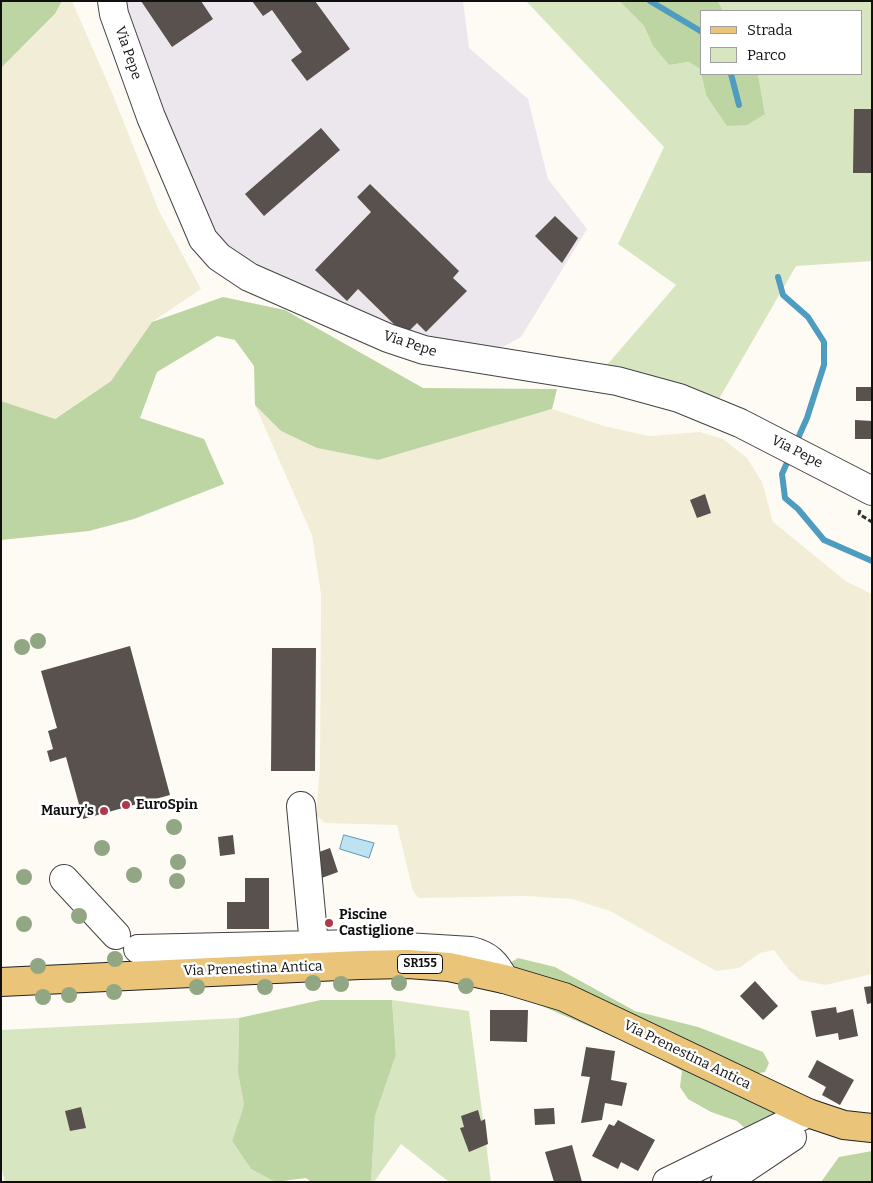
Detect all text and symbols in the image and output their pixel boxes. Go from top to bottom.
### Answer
legend [700,10,863,75]
text: Strada [747,21,793,39]
street label: Via Pepe [111,24,145,82]
text: Parco [747,46,786,64]
street label: Via Pepe [381,327,439,361]
street label: Via Pepe [769,432,825,472]
place label: EuroSpin [136,797,198,813]
marker: EuroSpin [120,799,132,811]
place label: Maury's [41,803,94,819]
marker: Maury's [98,805,110,817]
place label: Piscine Castiglione [339,907,414,940]
marker: Piscine Castiglione [323,917,335,929]
road number: SR155 [398,954,442,974]
street label: Via Prenestina Antica [183,958,323,980]
street label: Via Prenestina Antica [621,1017,753,1093]

